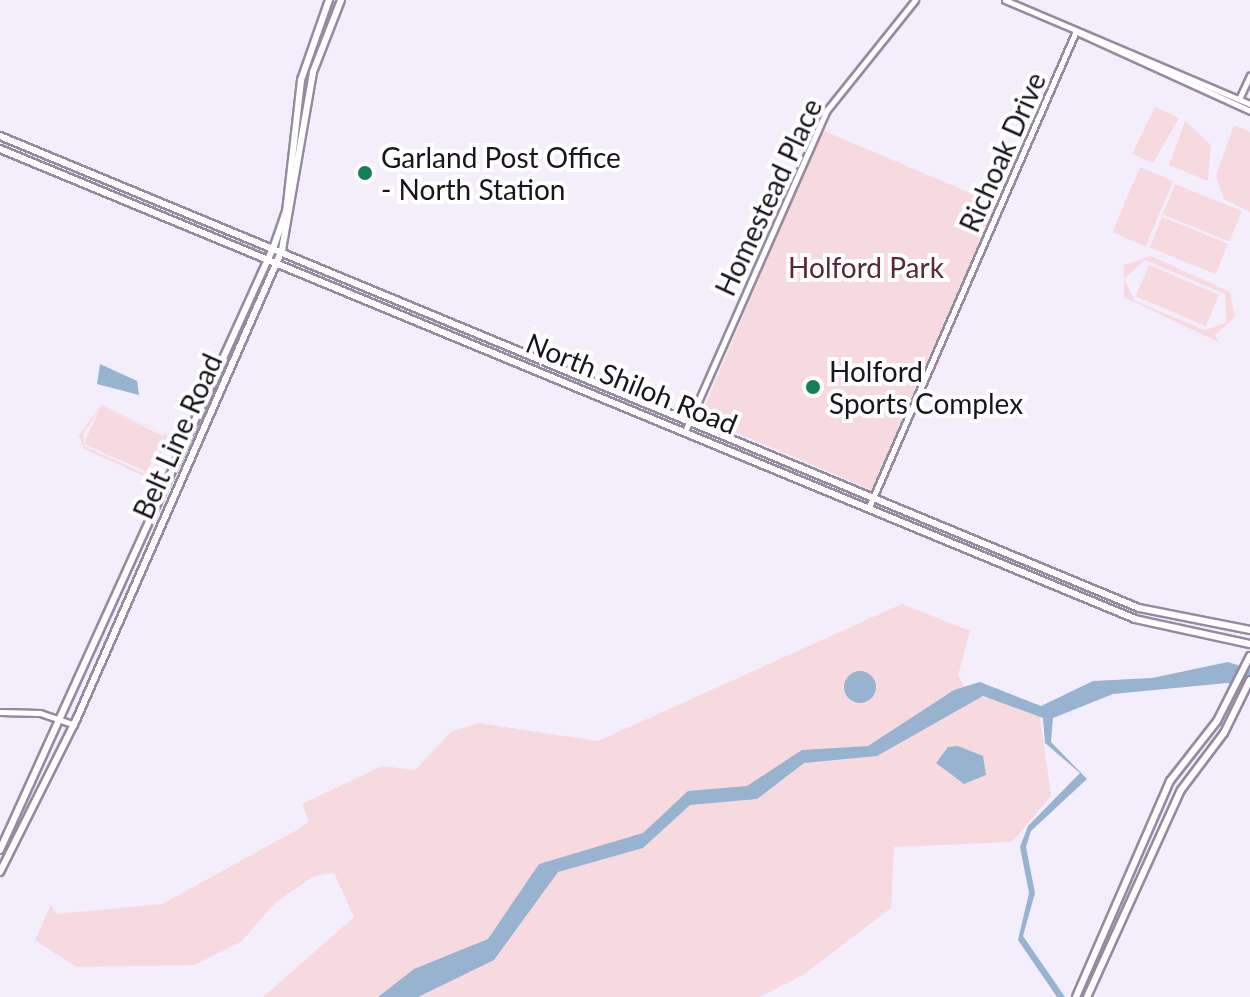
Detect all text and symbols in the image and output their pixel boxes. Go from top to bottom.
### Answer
street label: Richoak Drive [952,67,1052,237]
street label: Homestead Place [708,93,828,301]
place label: Garland Post Office - North Station [381,140,621,206]
marker: Garland Post Office - North Station [356,164,374,182]
park label: Holford Park [788,250,944,284]
street label: North Shiloh Road [522,325,742,441]
street label: Belt Line Road [126,348,228,524]
place label: Holford Sports Complex [829,354,1023,420]
marker: Holford Sports Complex [804,378,822,396]

